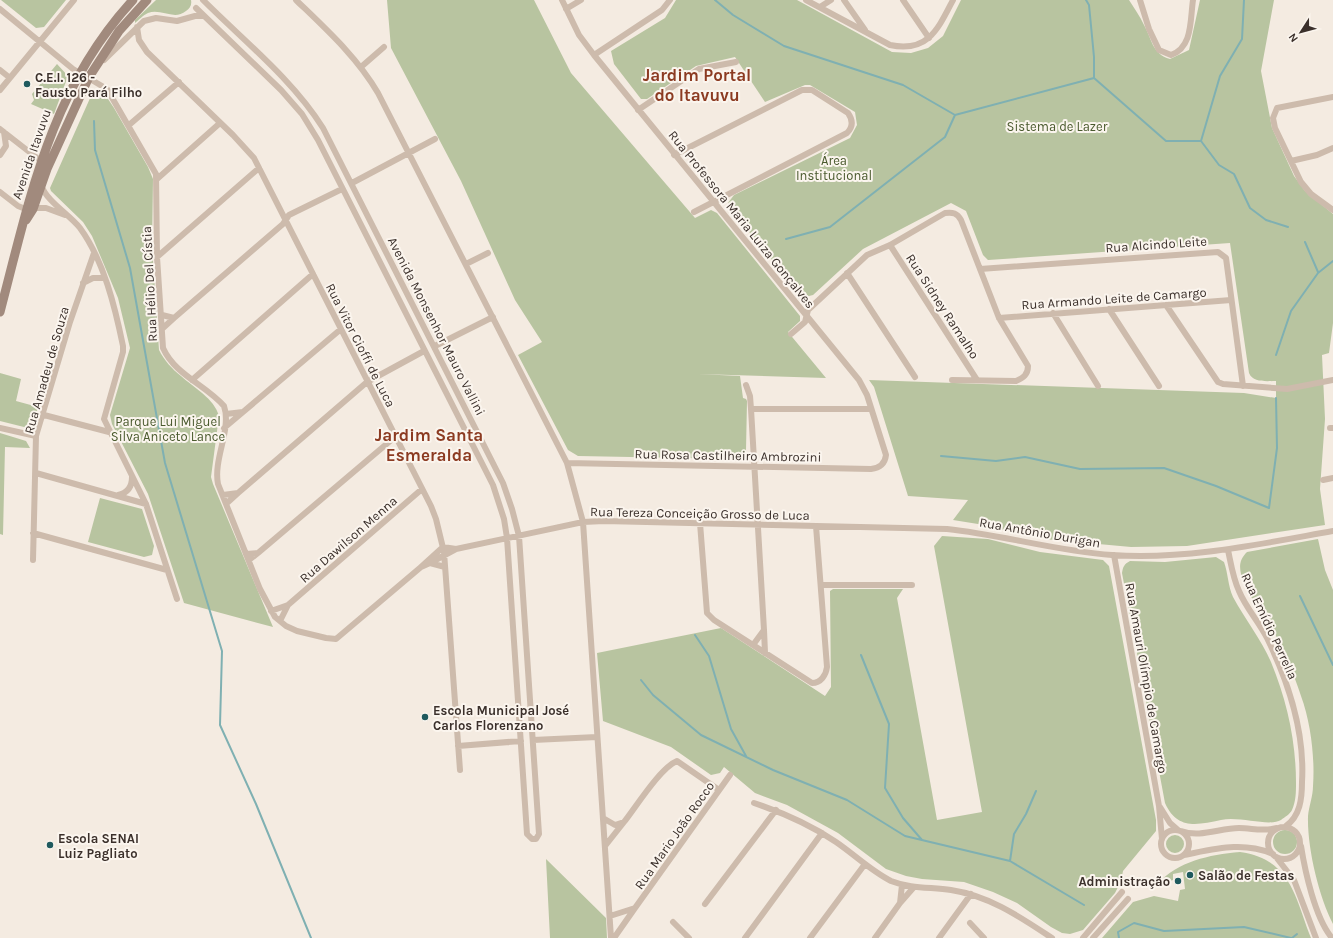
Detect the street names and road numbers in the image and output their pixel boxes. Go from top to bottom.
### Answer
street label: Avenida Itavuvu [9,107,54,201]
street label: Rua Professora Maria Luiza Gonçalves [665,128,818,311]
street label: Rua Hélio Del Cístia [139,226,160,342]
street label: Rua Alcindo Leite [1105,233,1208,256]
street label: Avenida Monsenhor Mauro Vallini [385,235,488,418]
street label: Rua Sidney Ramalho [903,251,982,362]
street label: Rua Vitor Cioffi de Luca [323,281,398,410]
street label: Rua Armando Leite de Camargo [1021,285,1207,312]
street label: Rua Amadeu de Souza [21,305,72,436]
street label: Rua Rosa Castilheiro Ambrozini [634,446,821,465]
street label: Rua Dawilson Menna [297,493,400,586]
street label: Rua Tereza Conceição Grosso de Luca [590,504,810,523]
street label: Rua Antônio Durigan [978,514,1102,551]
street label: Rua Emídio Perrella [1238,571,1301,682]
street label: Rua Amauri Olímpio de Camargo [1122,582,1171,774]
street label: Rua Mario João Rocco [631,778,717,892]

